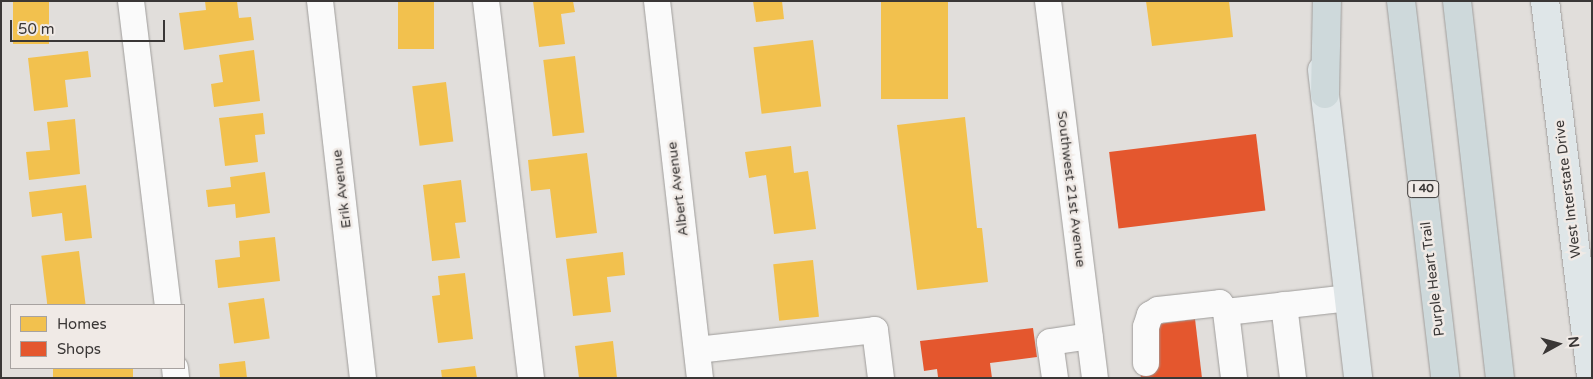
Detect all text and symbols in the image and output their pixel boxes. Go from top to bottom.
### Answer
scale bar [12,10,168,42]
text: 50 m [18,20,55,38]
street label: Southwest 21st Avenue [1053,110,1089,268]
street label: West Interstate Drive [1551,119,1585,259]
street label: Albert Avenue [664,141,692,237]
street label: Erik Avenue [329,149,355,229]
road number: I 40 [1407,180,1439,198]
street label: Purple Heart Trail [1418,221,1448,337]
legend [10,304,185,369]
text: Homes [57,315,107,333]
north arrow [1533,319,1583,369]
text: N [1564,335,1583,349]
text: Shops [57,340,101,358]

